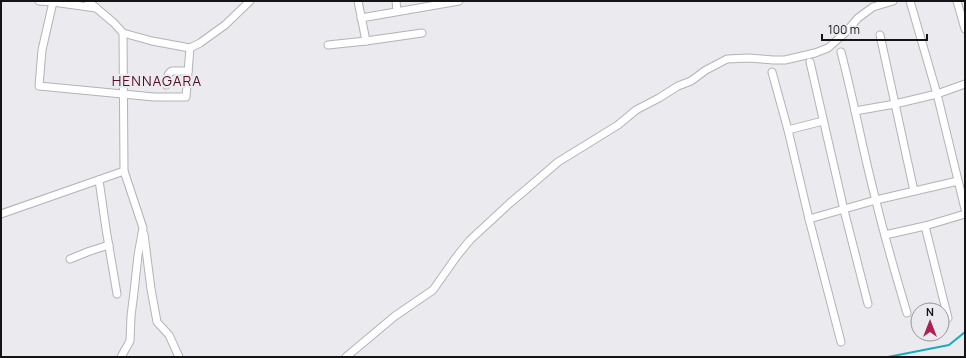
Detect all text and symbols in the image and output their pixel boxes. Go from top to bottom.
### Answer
scale bar [822,16,927,42]
text: 100 m [828,21,860,38]
district label: HENNAGARA [112,71,202,90]
north arrow [910,302,950,342]
text: N [926,304,934,319]

